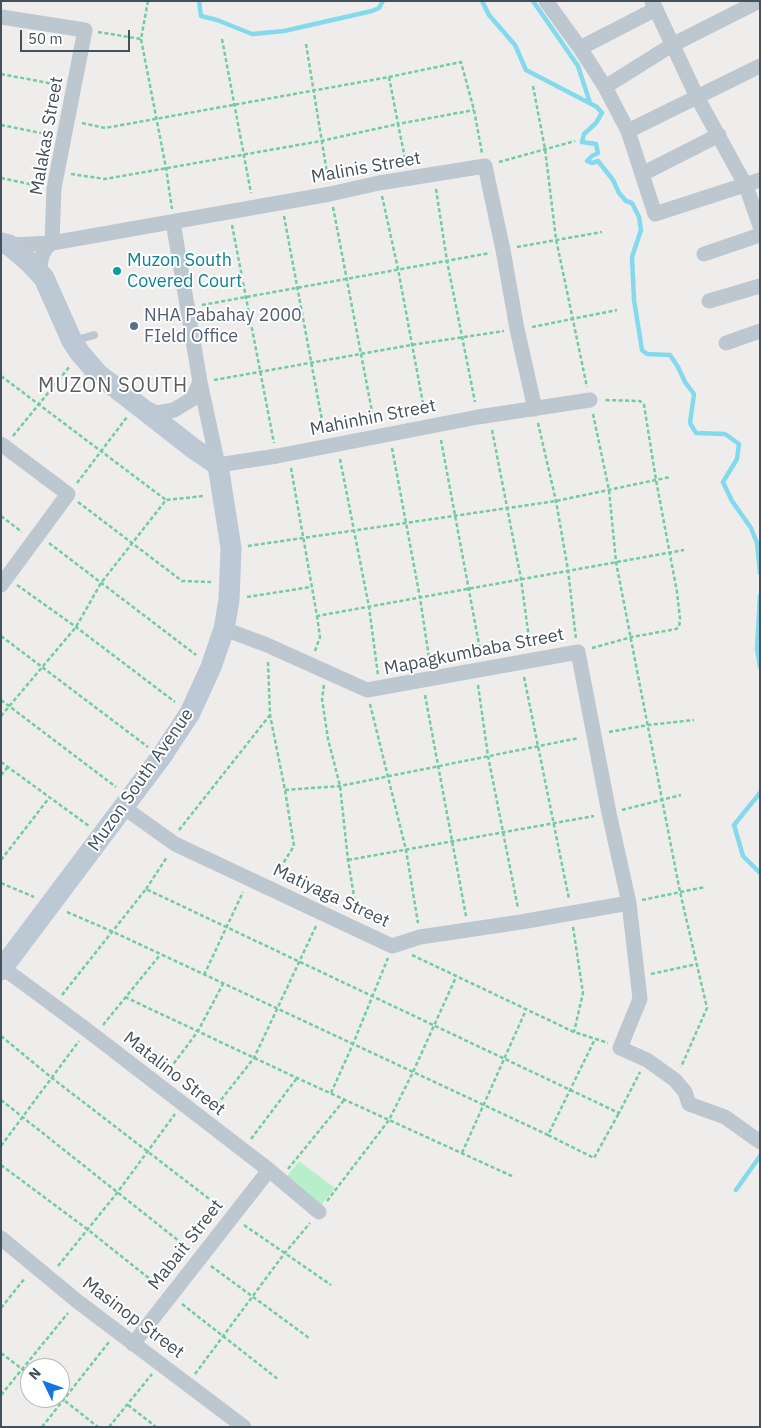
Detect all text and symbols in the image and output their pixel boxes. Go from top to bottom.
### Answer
scale bar [22,20,132,52]
text: 50 m [28,29,63,48]
street label: Malakas Street [26,75,68,197]
street label: Malinis Street [310,148,422,188]
place label: Muzon South Covered Court [127,250,242,292]
marker: Muzon South Covered Court [111,265,123,277]
place label: NHA Pabahay 2000 FIeld Office [144,305,302,348]
marker: NHA Pabahay 2000 FIeld Office [128,320,140,332]
district label: MUZON SOUTH [37,374,189,398]
street label: Mahinhin Street [308,395,438,441]
street label: Mapagkumbaba Street [382,624,566,680]
street label: Muzon South Avenue [84,704,198,856]
street label: Matiyaga Street [269,860,393,932]
street label: Matalino Street [119,1027,229,1121]
street label: Mabait Street [144,1196,228,1294]
street label: Masinop Street [78,1273,188,1363]
north arrow [20,1358,70,1408]
text: N [25,1364,45,1383]

